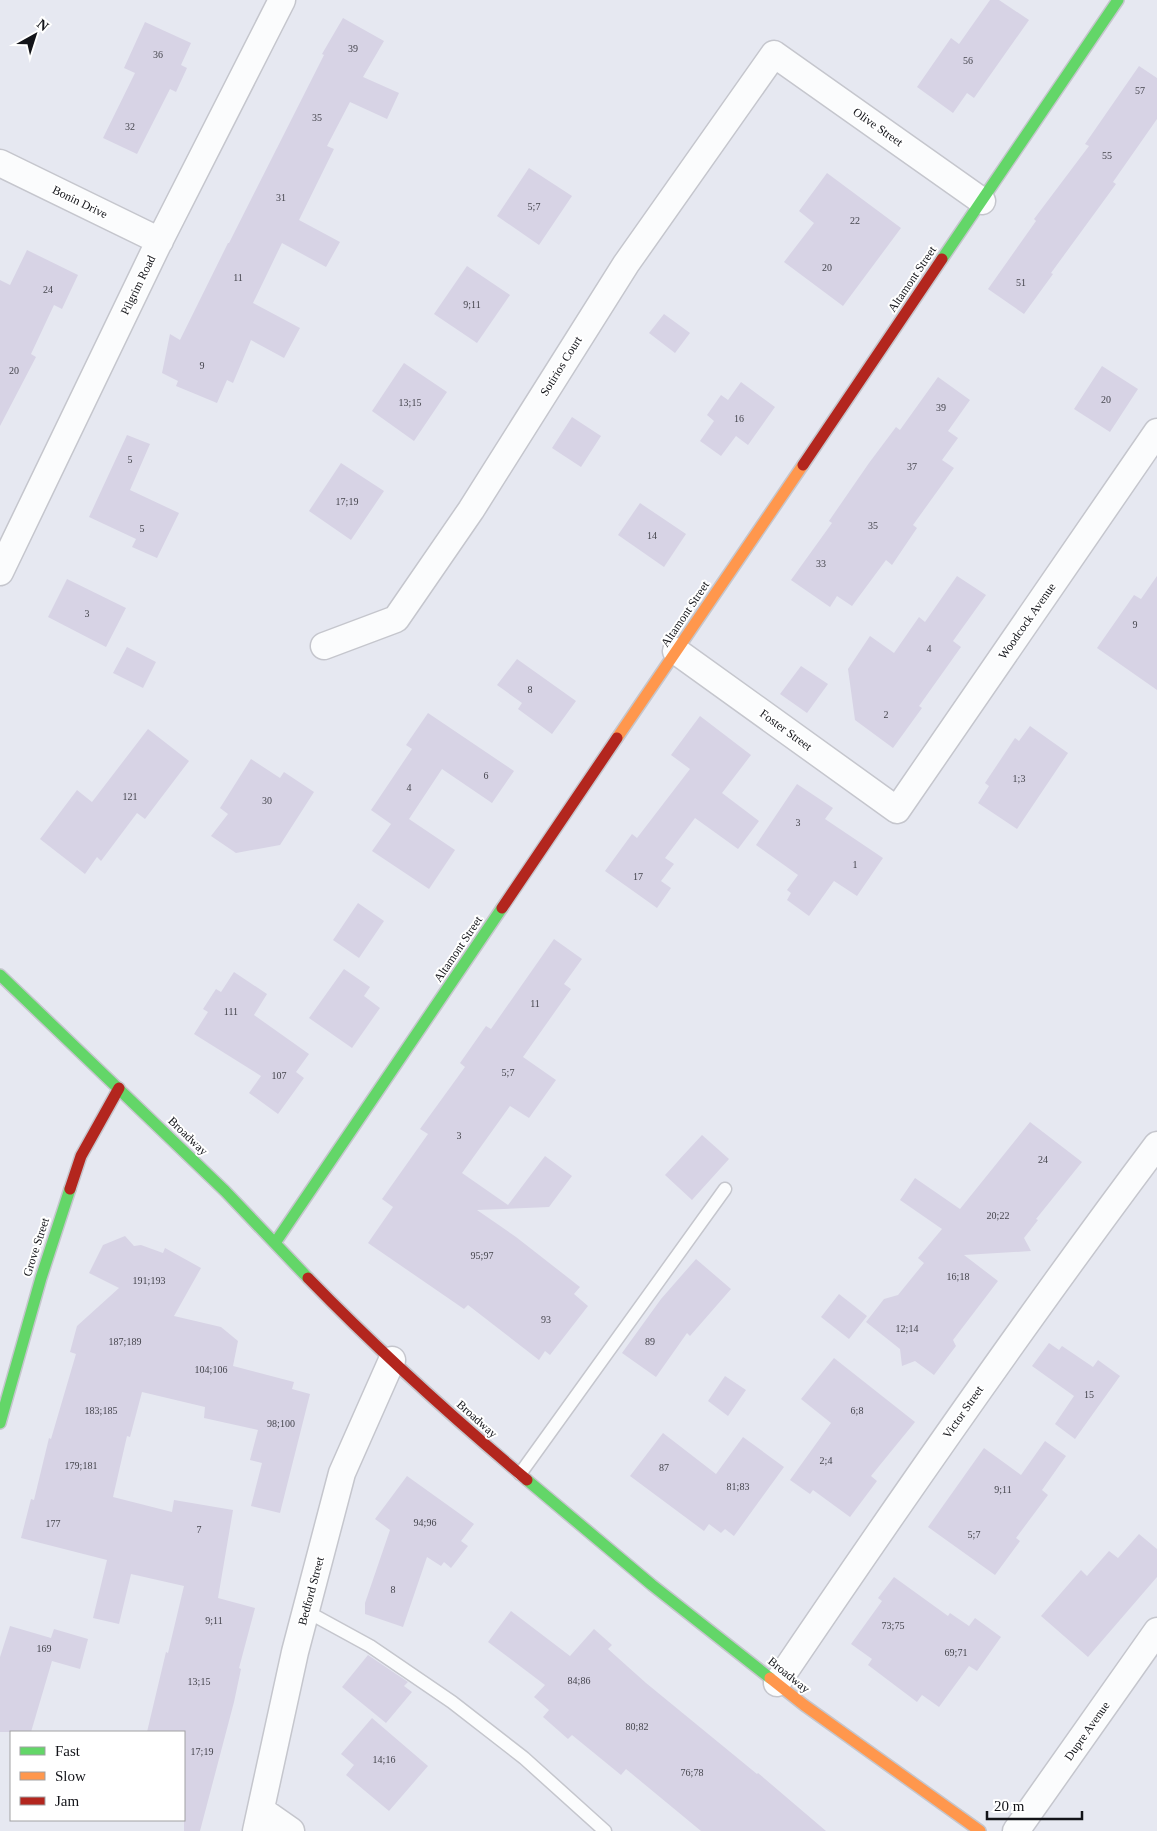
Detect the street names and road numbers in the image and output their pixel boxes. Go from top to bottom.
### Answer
street label: Olive Street [850,105,906,150]
street label: Bonin Drive [50,183,110,221]
street label: Altamont Street [885,243,940,315]
street label: Pilgrim Road [118,253,158,317]
street label: Sotirios Court [537,333,585,398]
street label: Altamont Street [658,578,713,650]
street label: Woodcock Avenue [996,580,1058,662]
street label: Foster Street [757,706,815,754]
street label: Altamont Street [431,913,486,985]
street label: Broadway [165,1114,211,1158]
street label: Grove Street [20,1215,52,1278]
street label: Victor Street [940,1382,987,1441]
street label: Broadway [454,1397,500,1441]
street label: Bedford Street [295,1555,327,1627]
street label: Broadway [765,1654,813,1696]
street label: Dupre Avenue [1062,1699,1112,1763]

